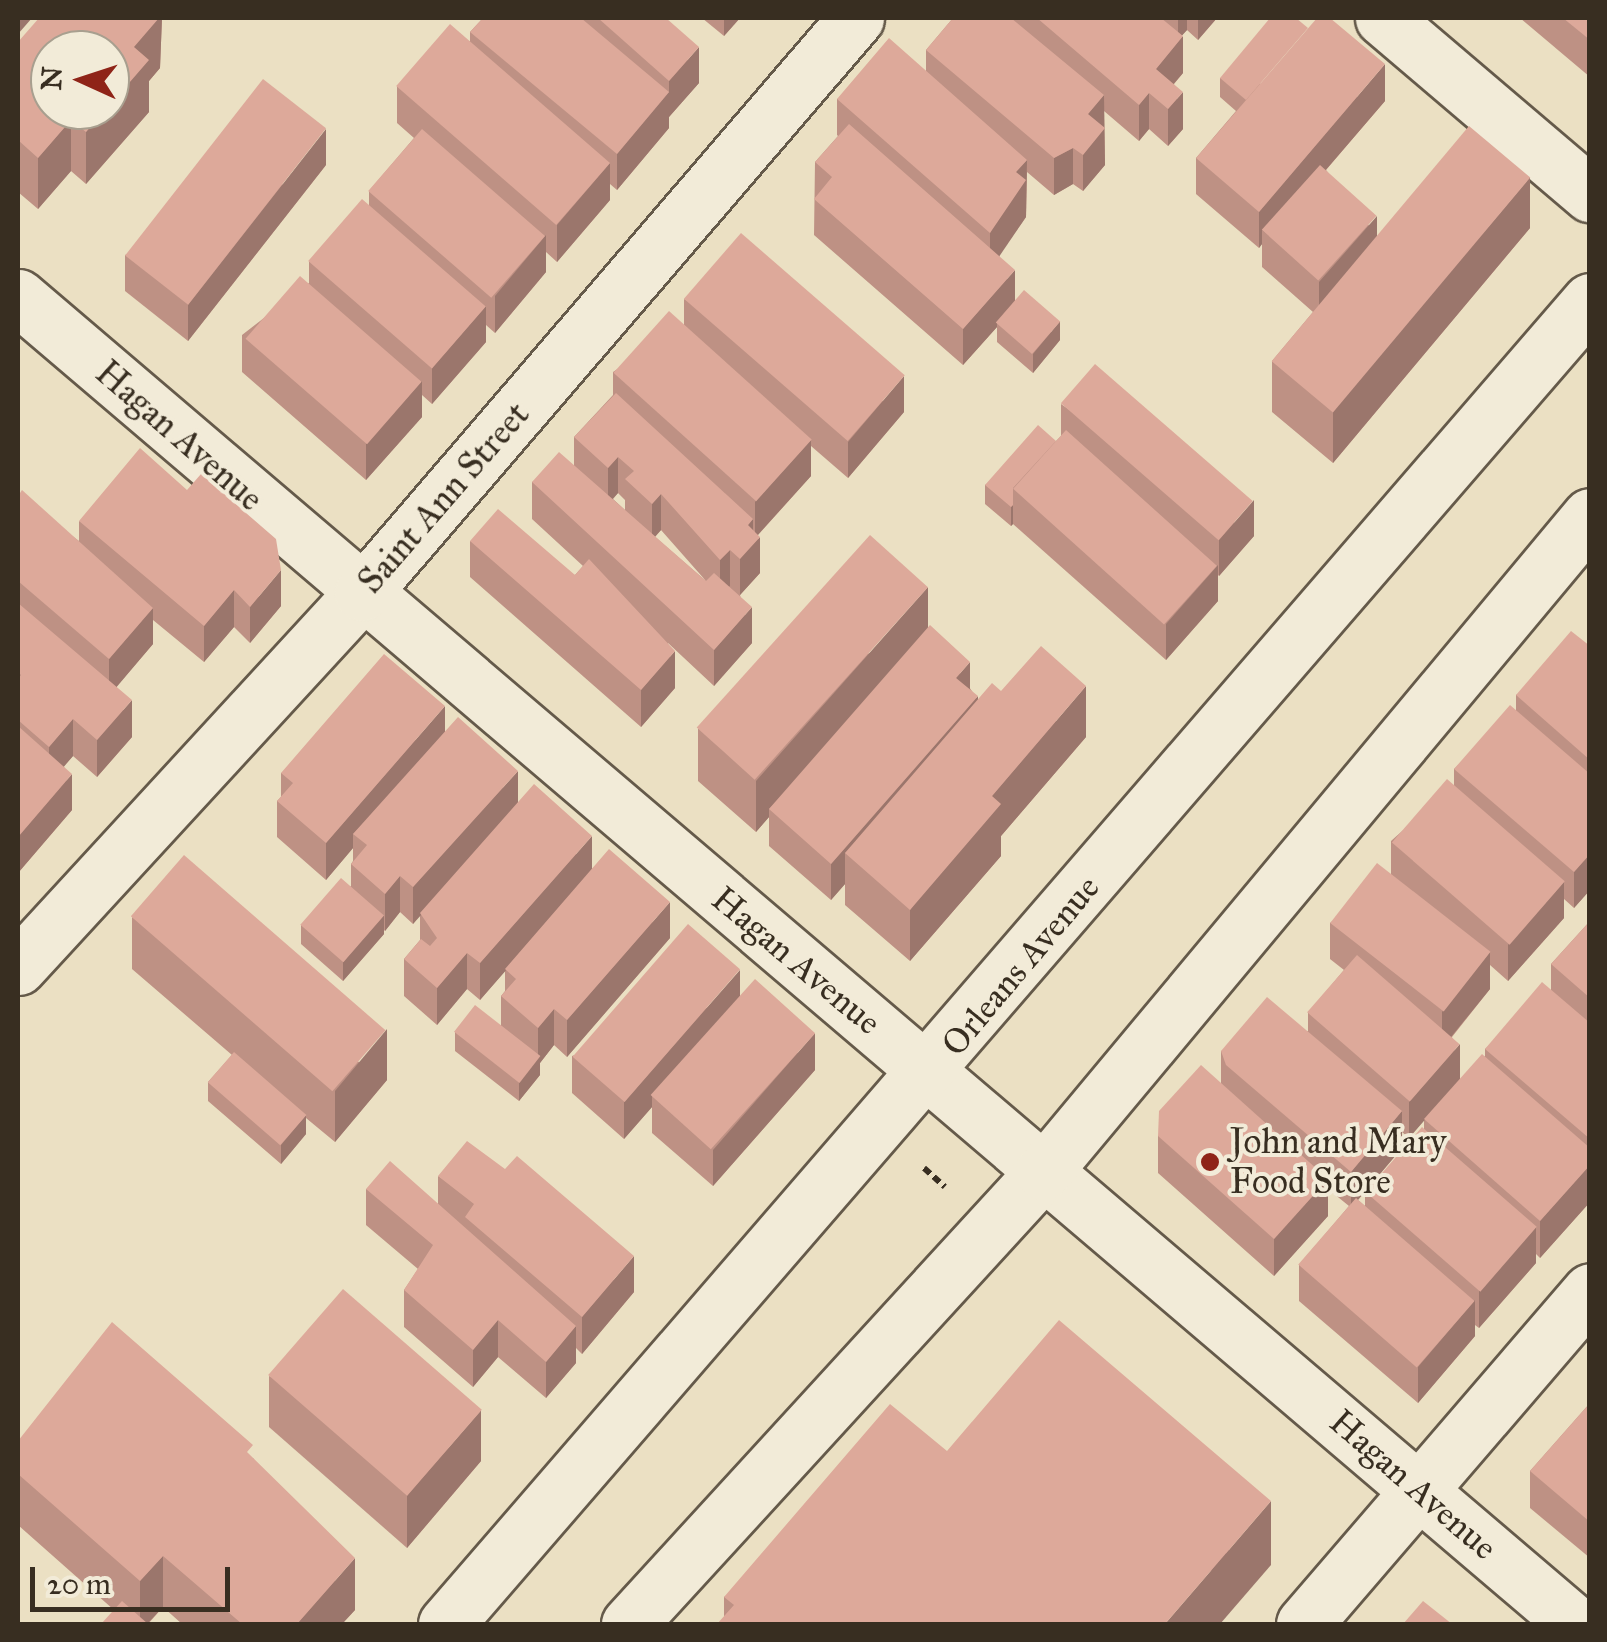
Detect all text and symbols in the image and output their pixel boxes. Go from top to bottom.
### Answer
north arrow [30,30,130,130]
text: N [33,66,70,91]
street label: Hagan Avenue [87,352,271,520]
street label: Saint Ann Street [350,394,538,602]
street label: Orleans Avenue [933,867,1109,1065]
street label: Hagan Avenue [703,878,889,1044]
place label: John and Mary Food Store [1230,1121,1446,1203]
marker: John and Mary Food Store [1199,1151,1221,1173]
street label: Hagan Avenue [1321,1401,1505,1569]
scale bar [35,1547,235,1609]
text: 20 m [47,1566,111,1602]

